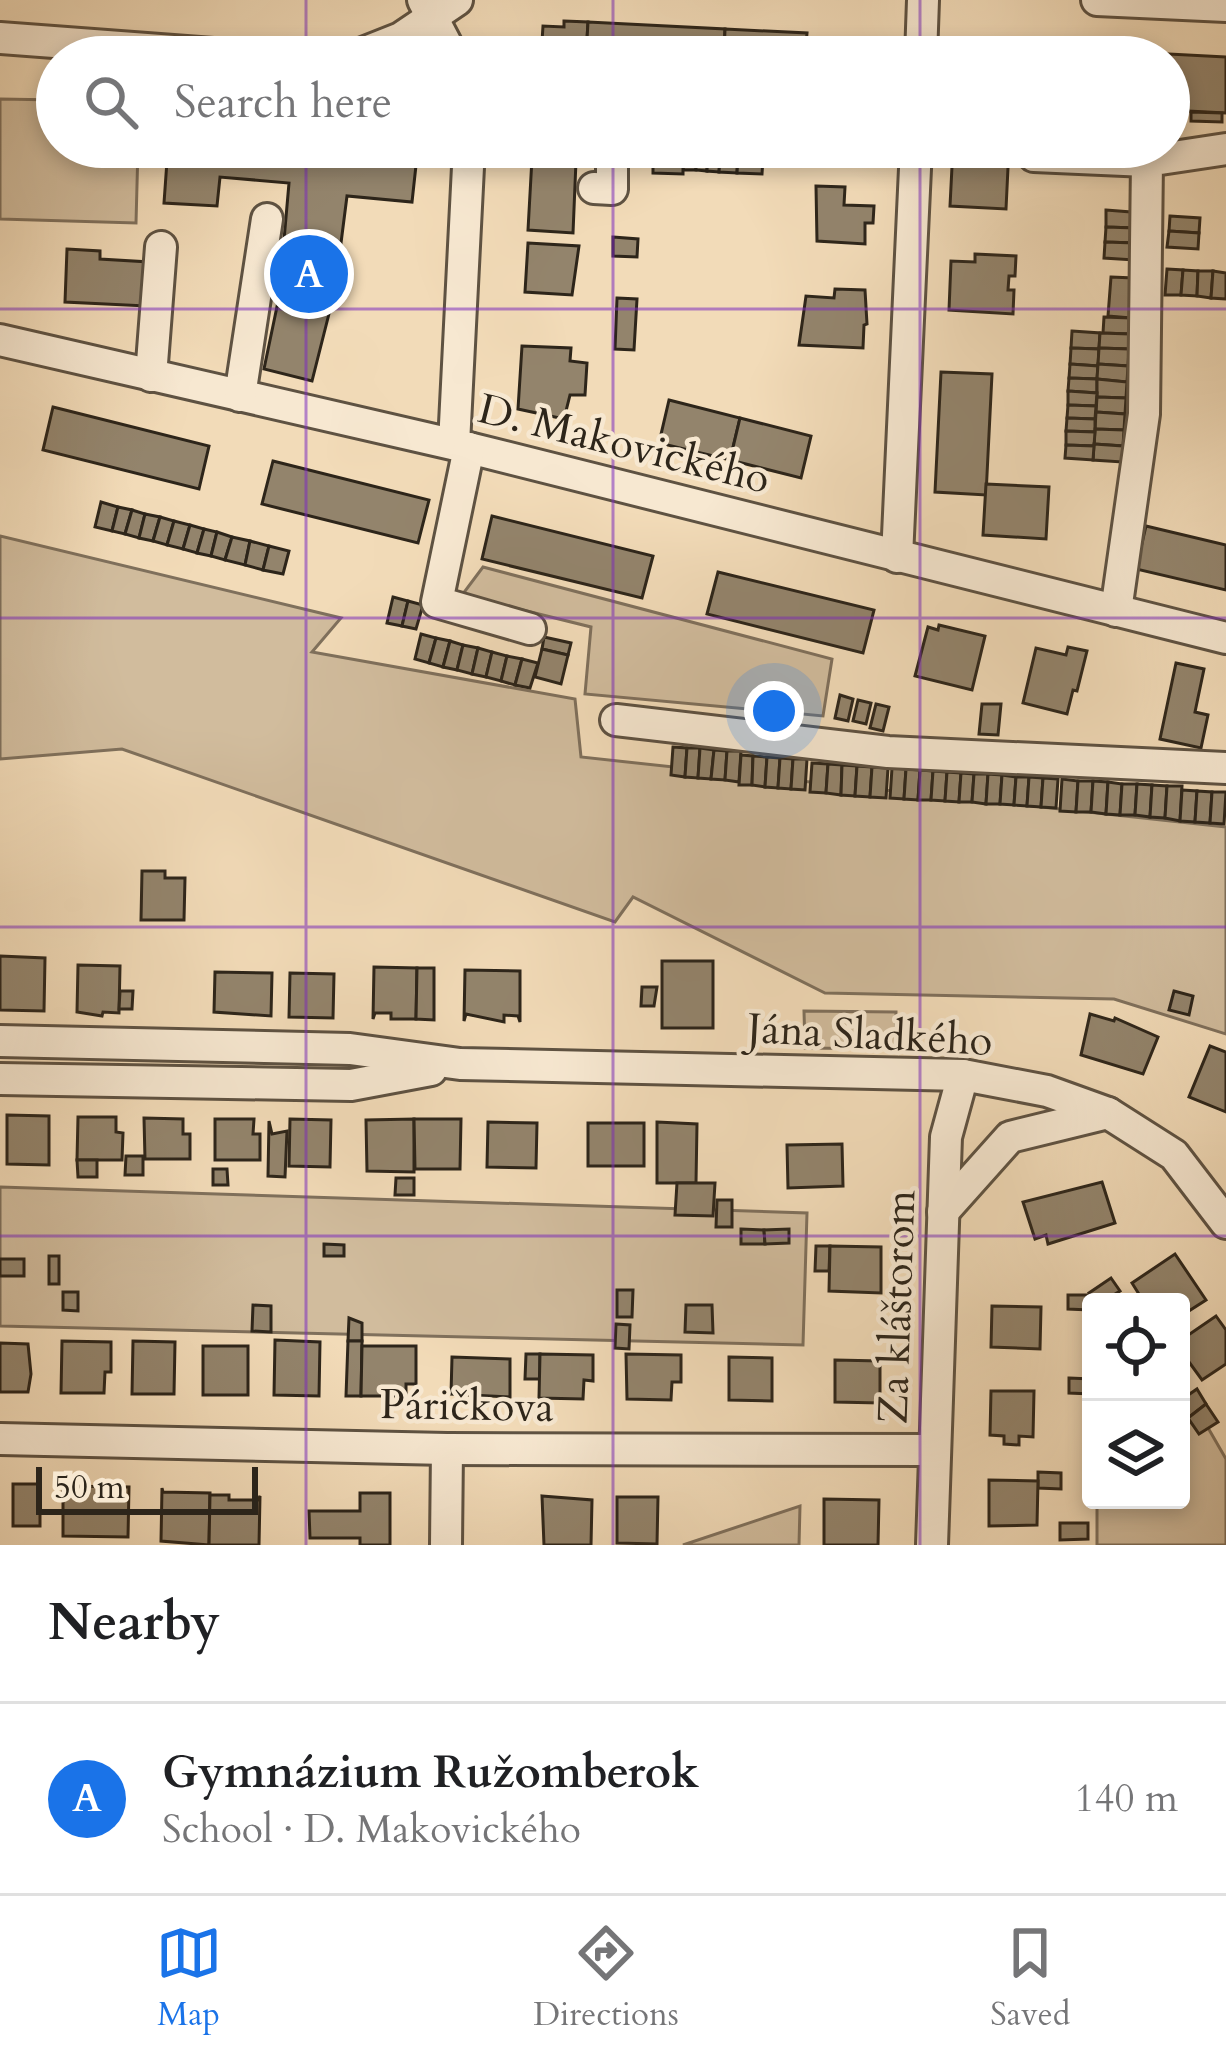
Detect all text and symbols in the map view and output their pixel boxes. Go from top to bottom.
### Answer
search box [36,36,1190,168]
icon: search [78,69,144,135]
text: Search here [174,72,392,133]
pin: A [270,229,348,319]
street label: D. Makovického [472,380,776,508]
your location [744,681,804,741]
street label: Jána Sladkého [740,1000,994,1070]
street label: Za kláštorom [864,1188,930,1425]
map controls [1082,1293,1190,1509]
button: locate [1082,1293,1190,1401]
street label: Páričkova [380,1376,554,1436]
button: layers [1082,1401,1190,1509]
scale bar [36,1461,258,1514]
text: 50 m [54,1465,125,1510]
text: Nearby [48,1588,220,1658]
text: Gymnázium Ružomberok [162,1742,699,1803]
text: A [72,1772,102,1825]
text: 140 m [1075,1772,1178,1825]
text: School · D. Makovického [162,1803,581,1856]
tab: Map [156,1920,222,2037]
tab: Directions [533,1920,679,2037]
tab: Saved [990,1920,1070,2037]

